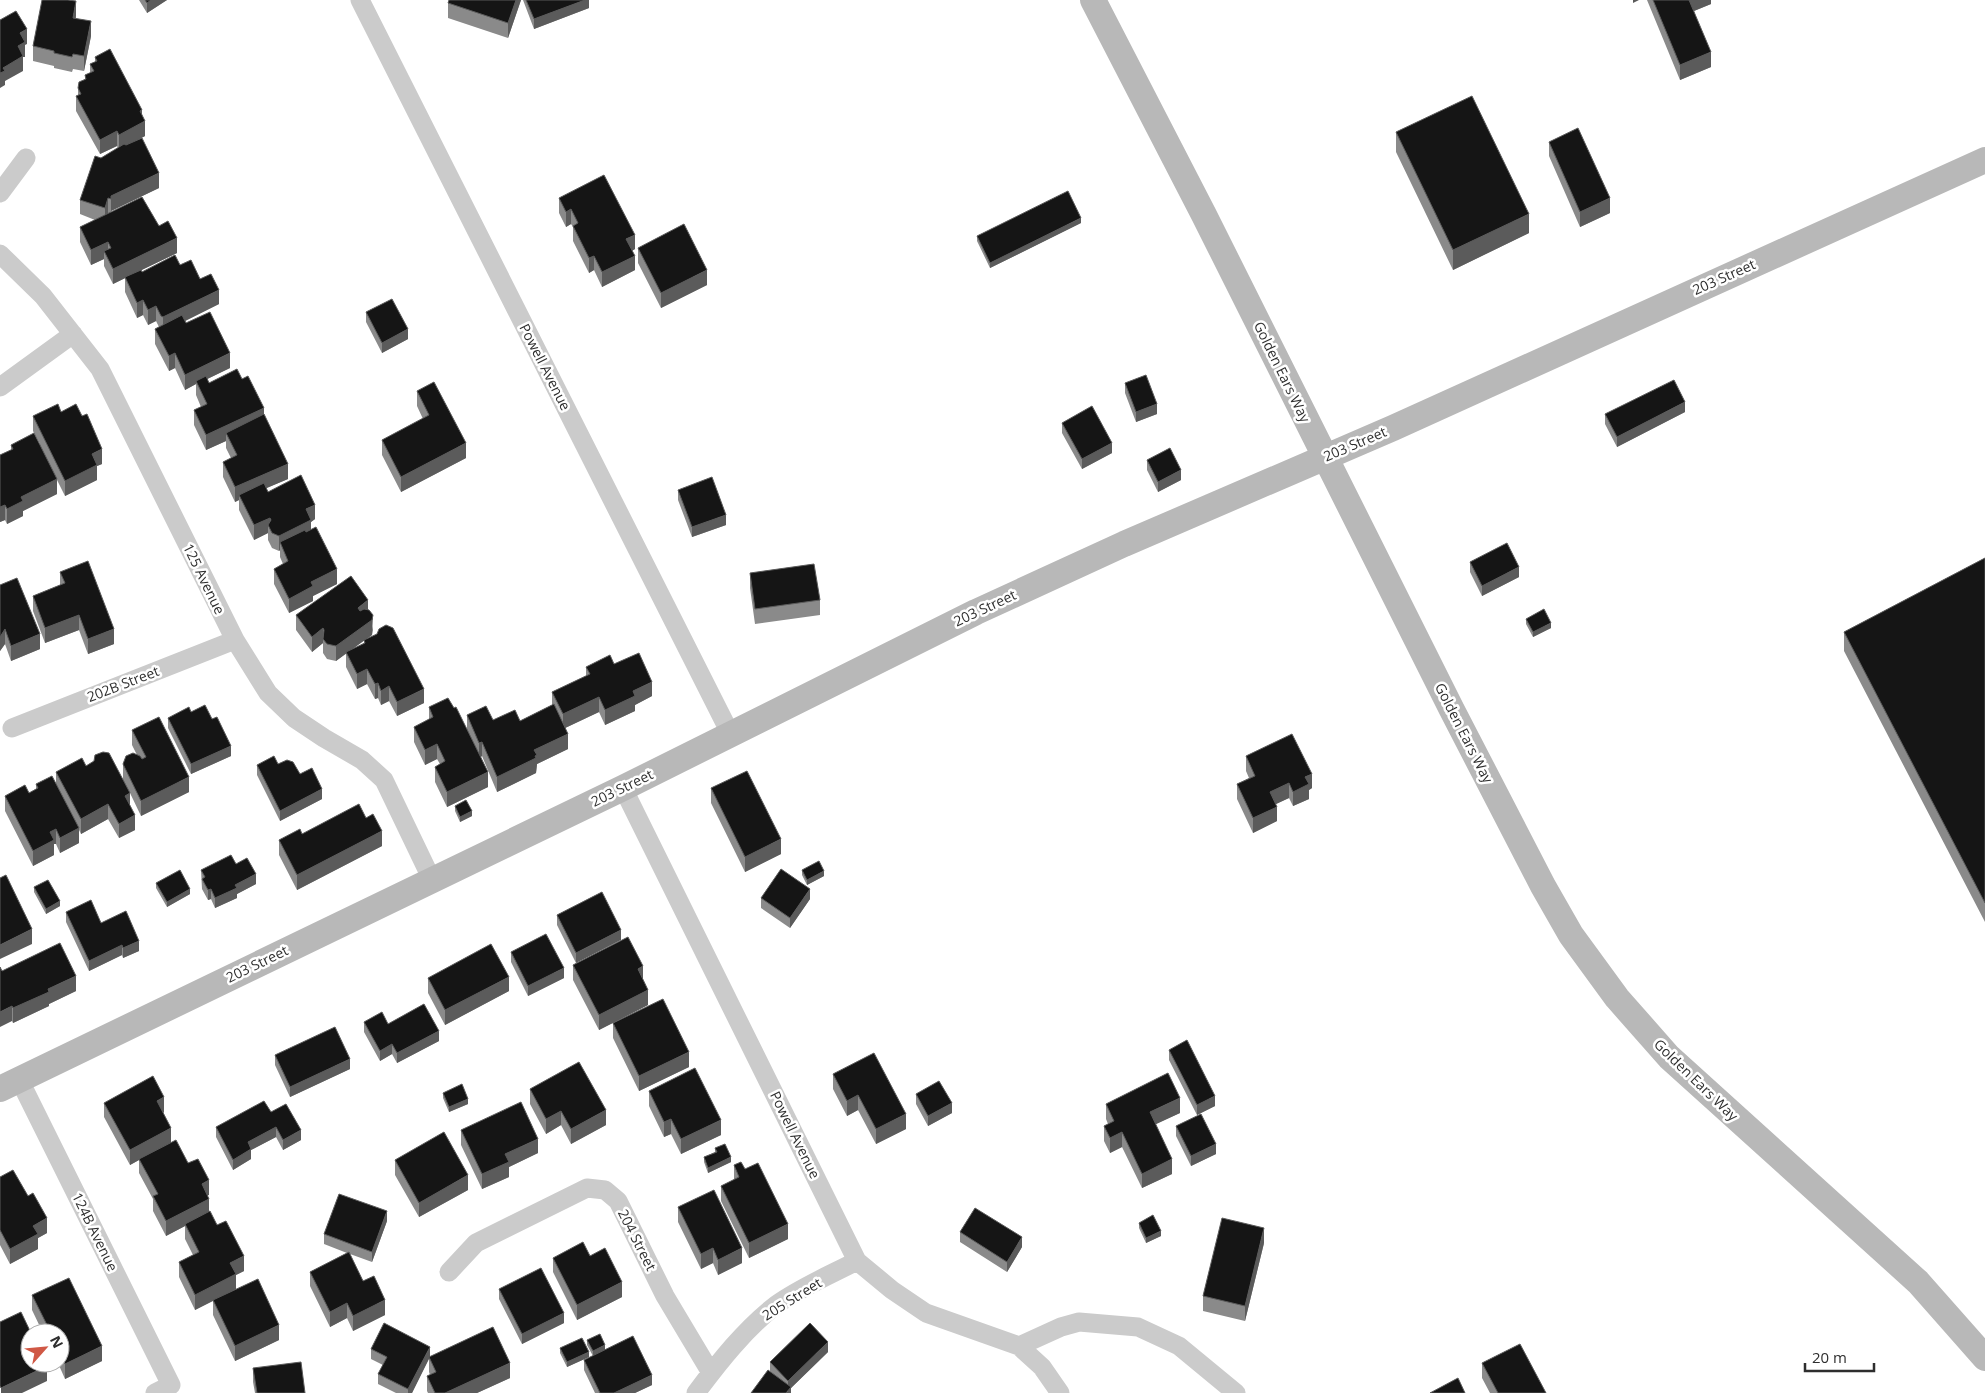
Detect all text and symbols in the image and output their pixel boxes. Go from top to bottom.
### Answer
street label: 203 Street [1689,254,1758,299]
street label: Golden Ears Way [1250,318,1316,426]
street label: Powell Avenue [515,320,576,414]
street label: 203 Street [1320,422,1389,465]
street label: 125 Avenue [179,540,230,617]
street label: 203 Street [951,585,1019,630]
street label: 202B Street [84,661,162,706]
street label: Golden Ears Way [1431,679,1498,787]
street label: 203 Street [588,764,656,811]
street label: 203 Street [223,940,291,987]
street label: Golden Ears Way [1650,1035,1743,1125]
street label: Powell Avenue [766,1088,825,1182]
street label: 124B Avenue [68,1189,123,1274]
street label: 204 Street [614,1206,661,1274]
street label: 205 Street [758,1273,825,1324]
north arrow [20,1323,70,1373]
text: N [46,1332,68,1351]
scale bar [1805,1340,1874,1372]
text: 20 m [1812,1347,1847,1367]

